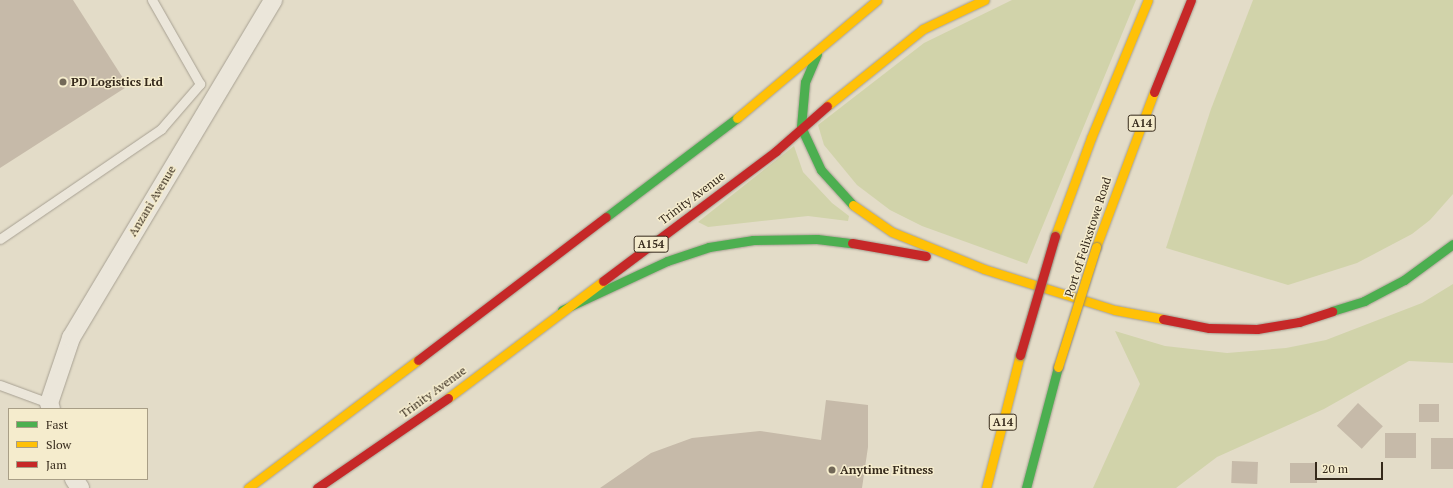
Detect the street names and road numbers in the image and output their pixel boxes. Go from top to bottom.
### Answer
road number: A14 [1127,114,1157,132]
street label: Anzani Avenue [125,163,179,239]
street label: Trinity Avenue [656,169,728,227]
street label: Port of Felixstowe Road [1062,175,1114,299]
road number: A154 [633,235,669,253]
street label: Trinity Avenue [397,363,469,421]
road number: A14 [988,413,1018,431]

